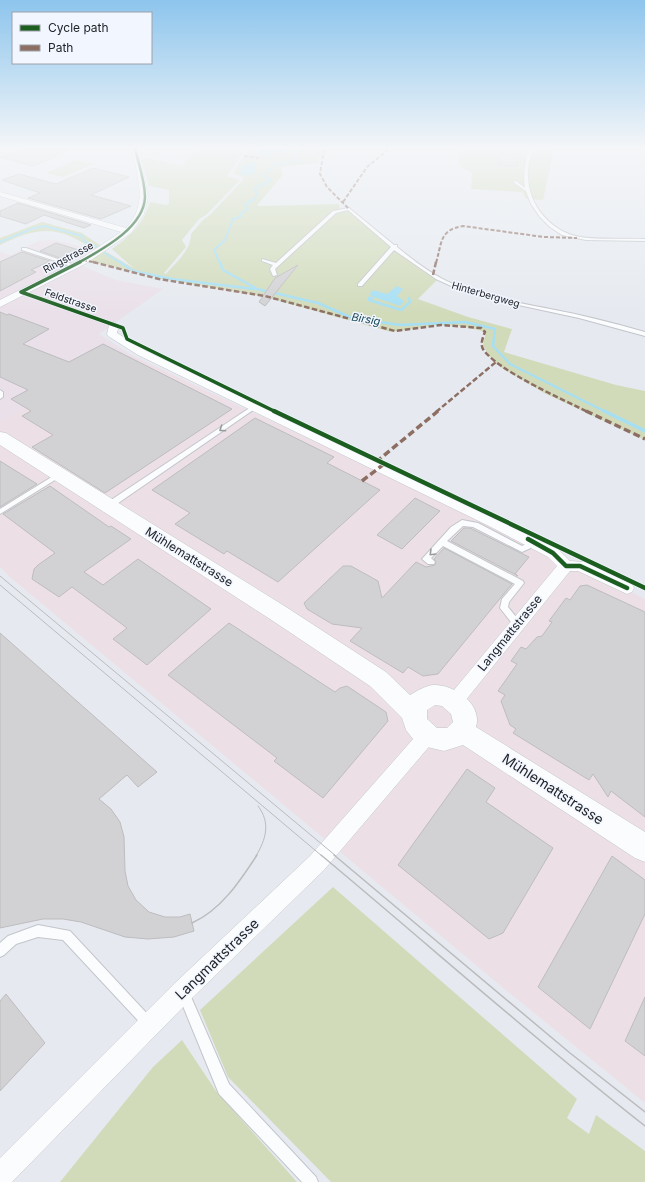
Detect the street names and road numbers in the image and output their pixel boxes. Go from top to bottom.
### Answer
street label: Ringstrasse [41,239,95,275]
street label: Hinterbergweg [451,279,521,309]
street label: Feldstrasse [43,286,99,315]
street label: Mühlemattstrasse [143,524,236,590]
street label: Langmattstrasse [474,591,545,674]
street label: Mühlemattstrasse [499,749,607,828]
street label: Langmattstrasse [171,914,262,1003]

